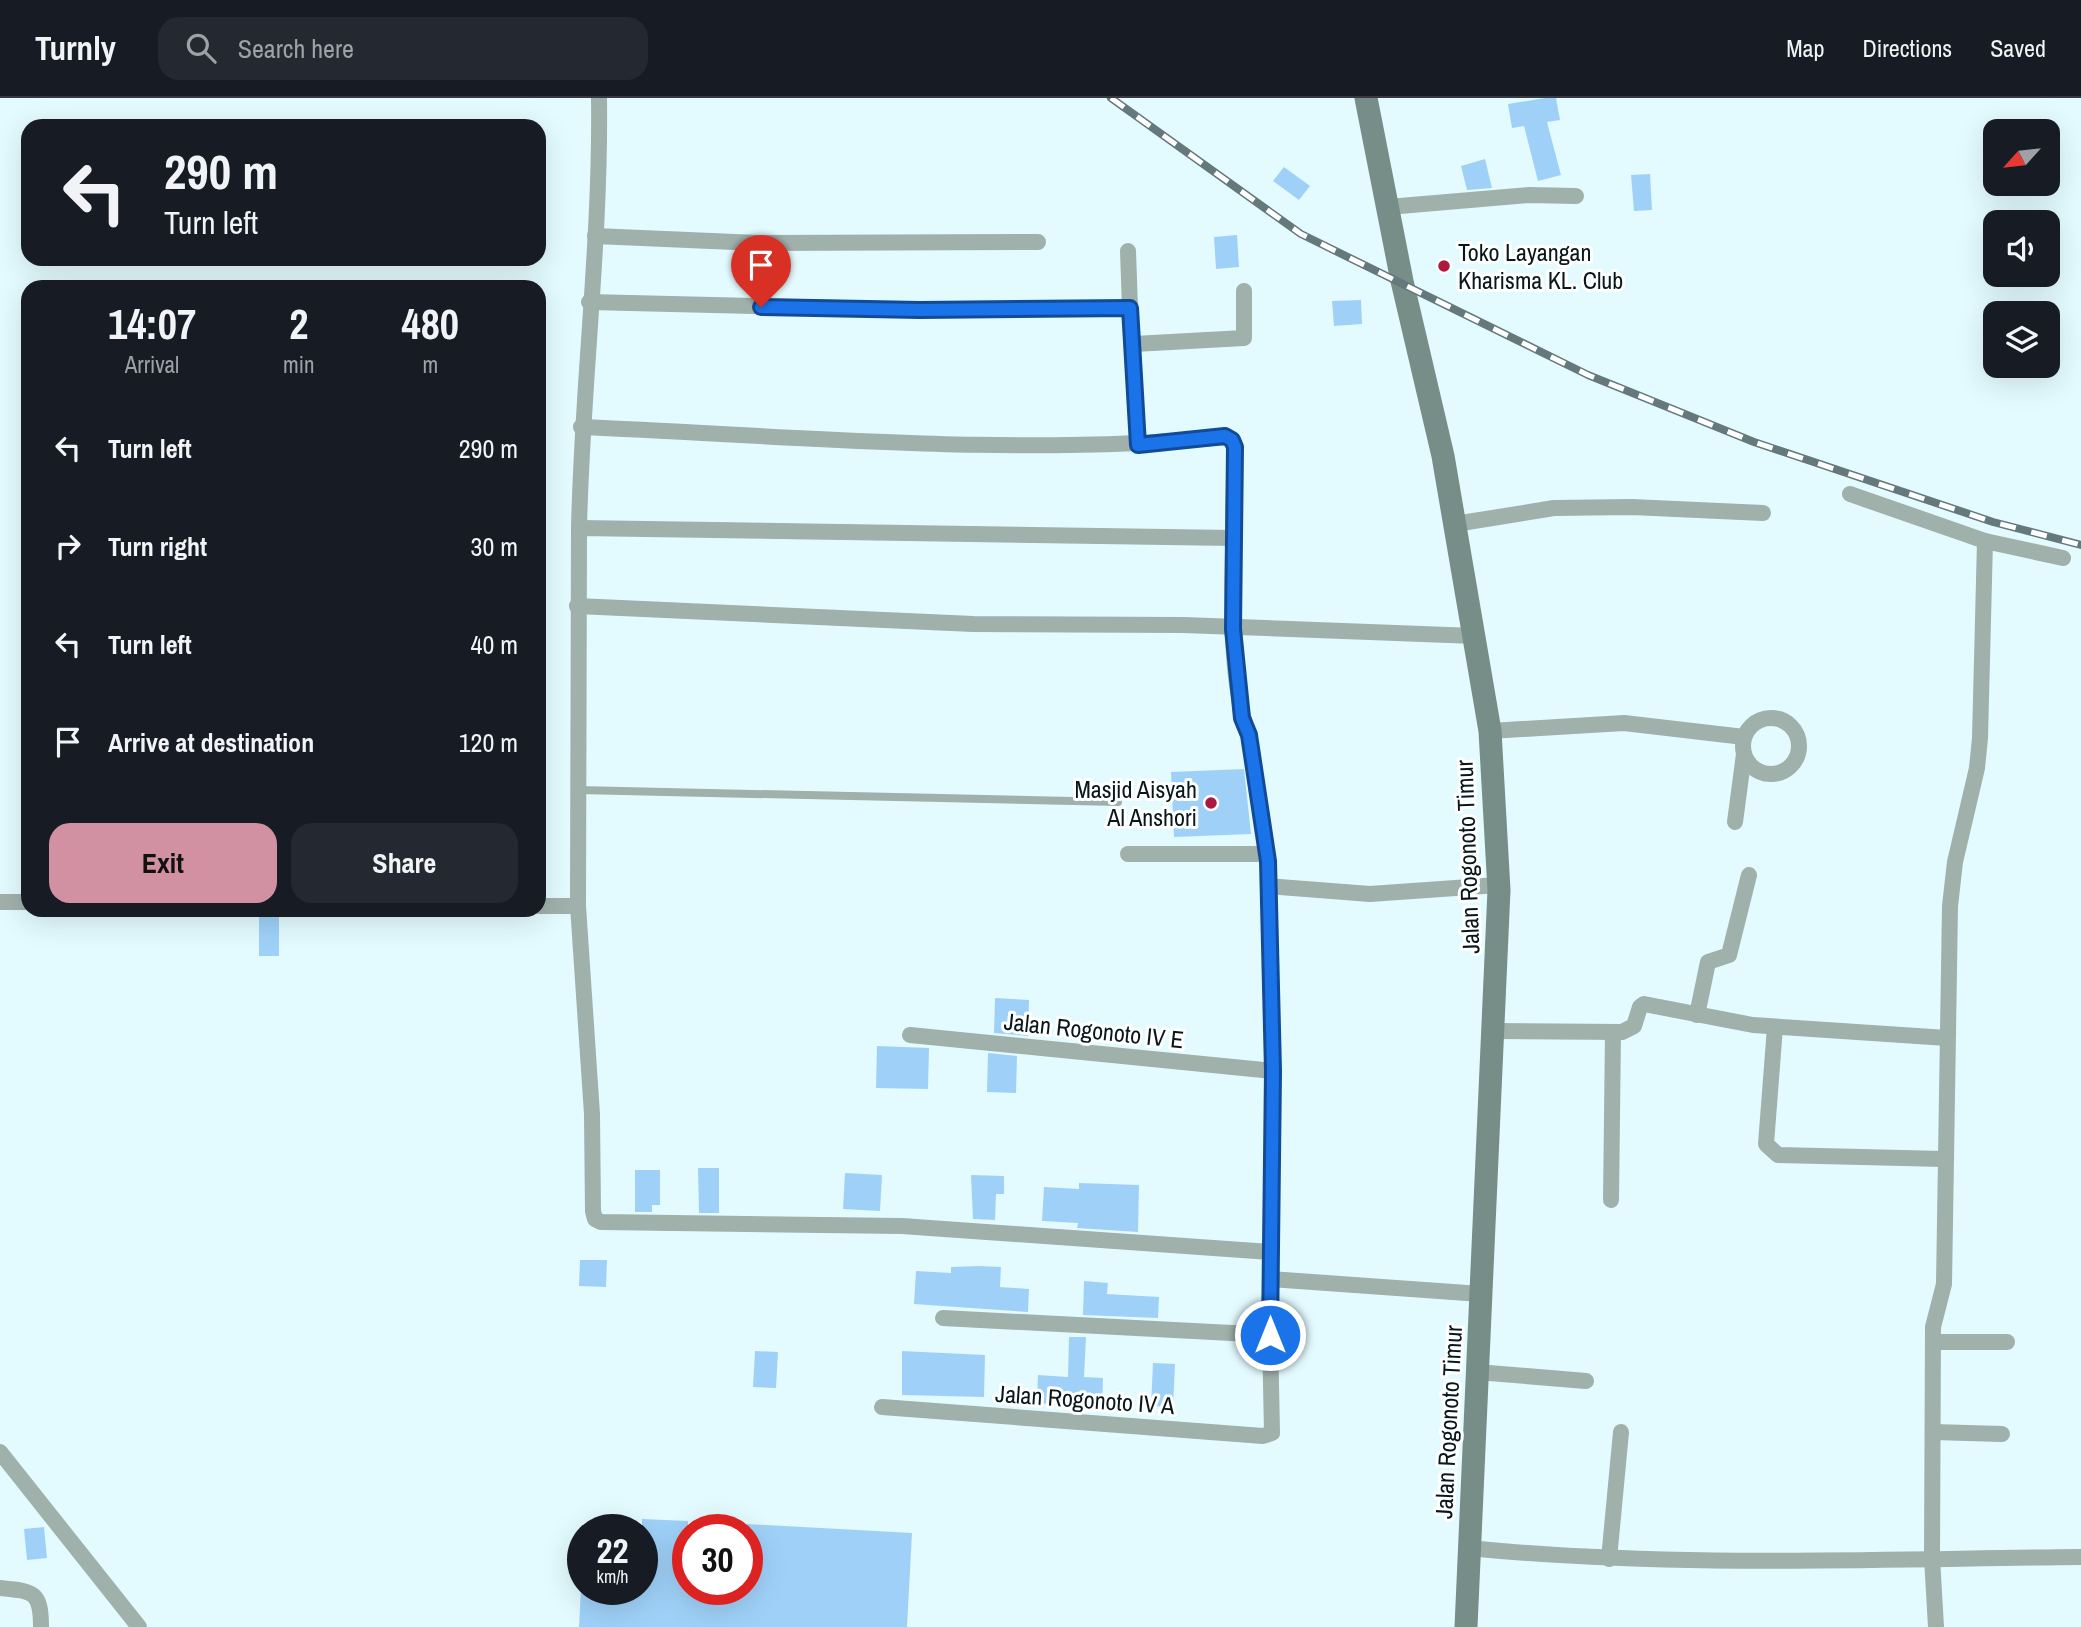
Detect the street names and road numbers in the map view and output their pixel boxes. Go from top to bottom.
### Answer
street label: Jalan Rogonoto Timur [1448,759,1486,954]
street label: Jalan Rogonoto IV E [1003,1005,1185,1055]
street label: Jalan Rogonoto Timur [1427,1324,1469,1520]
street label: Jalan Rogonoto IV A [994,1377,1176,1421]

